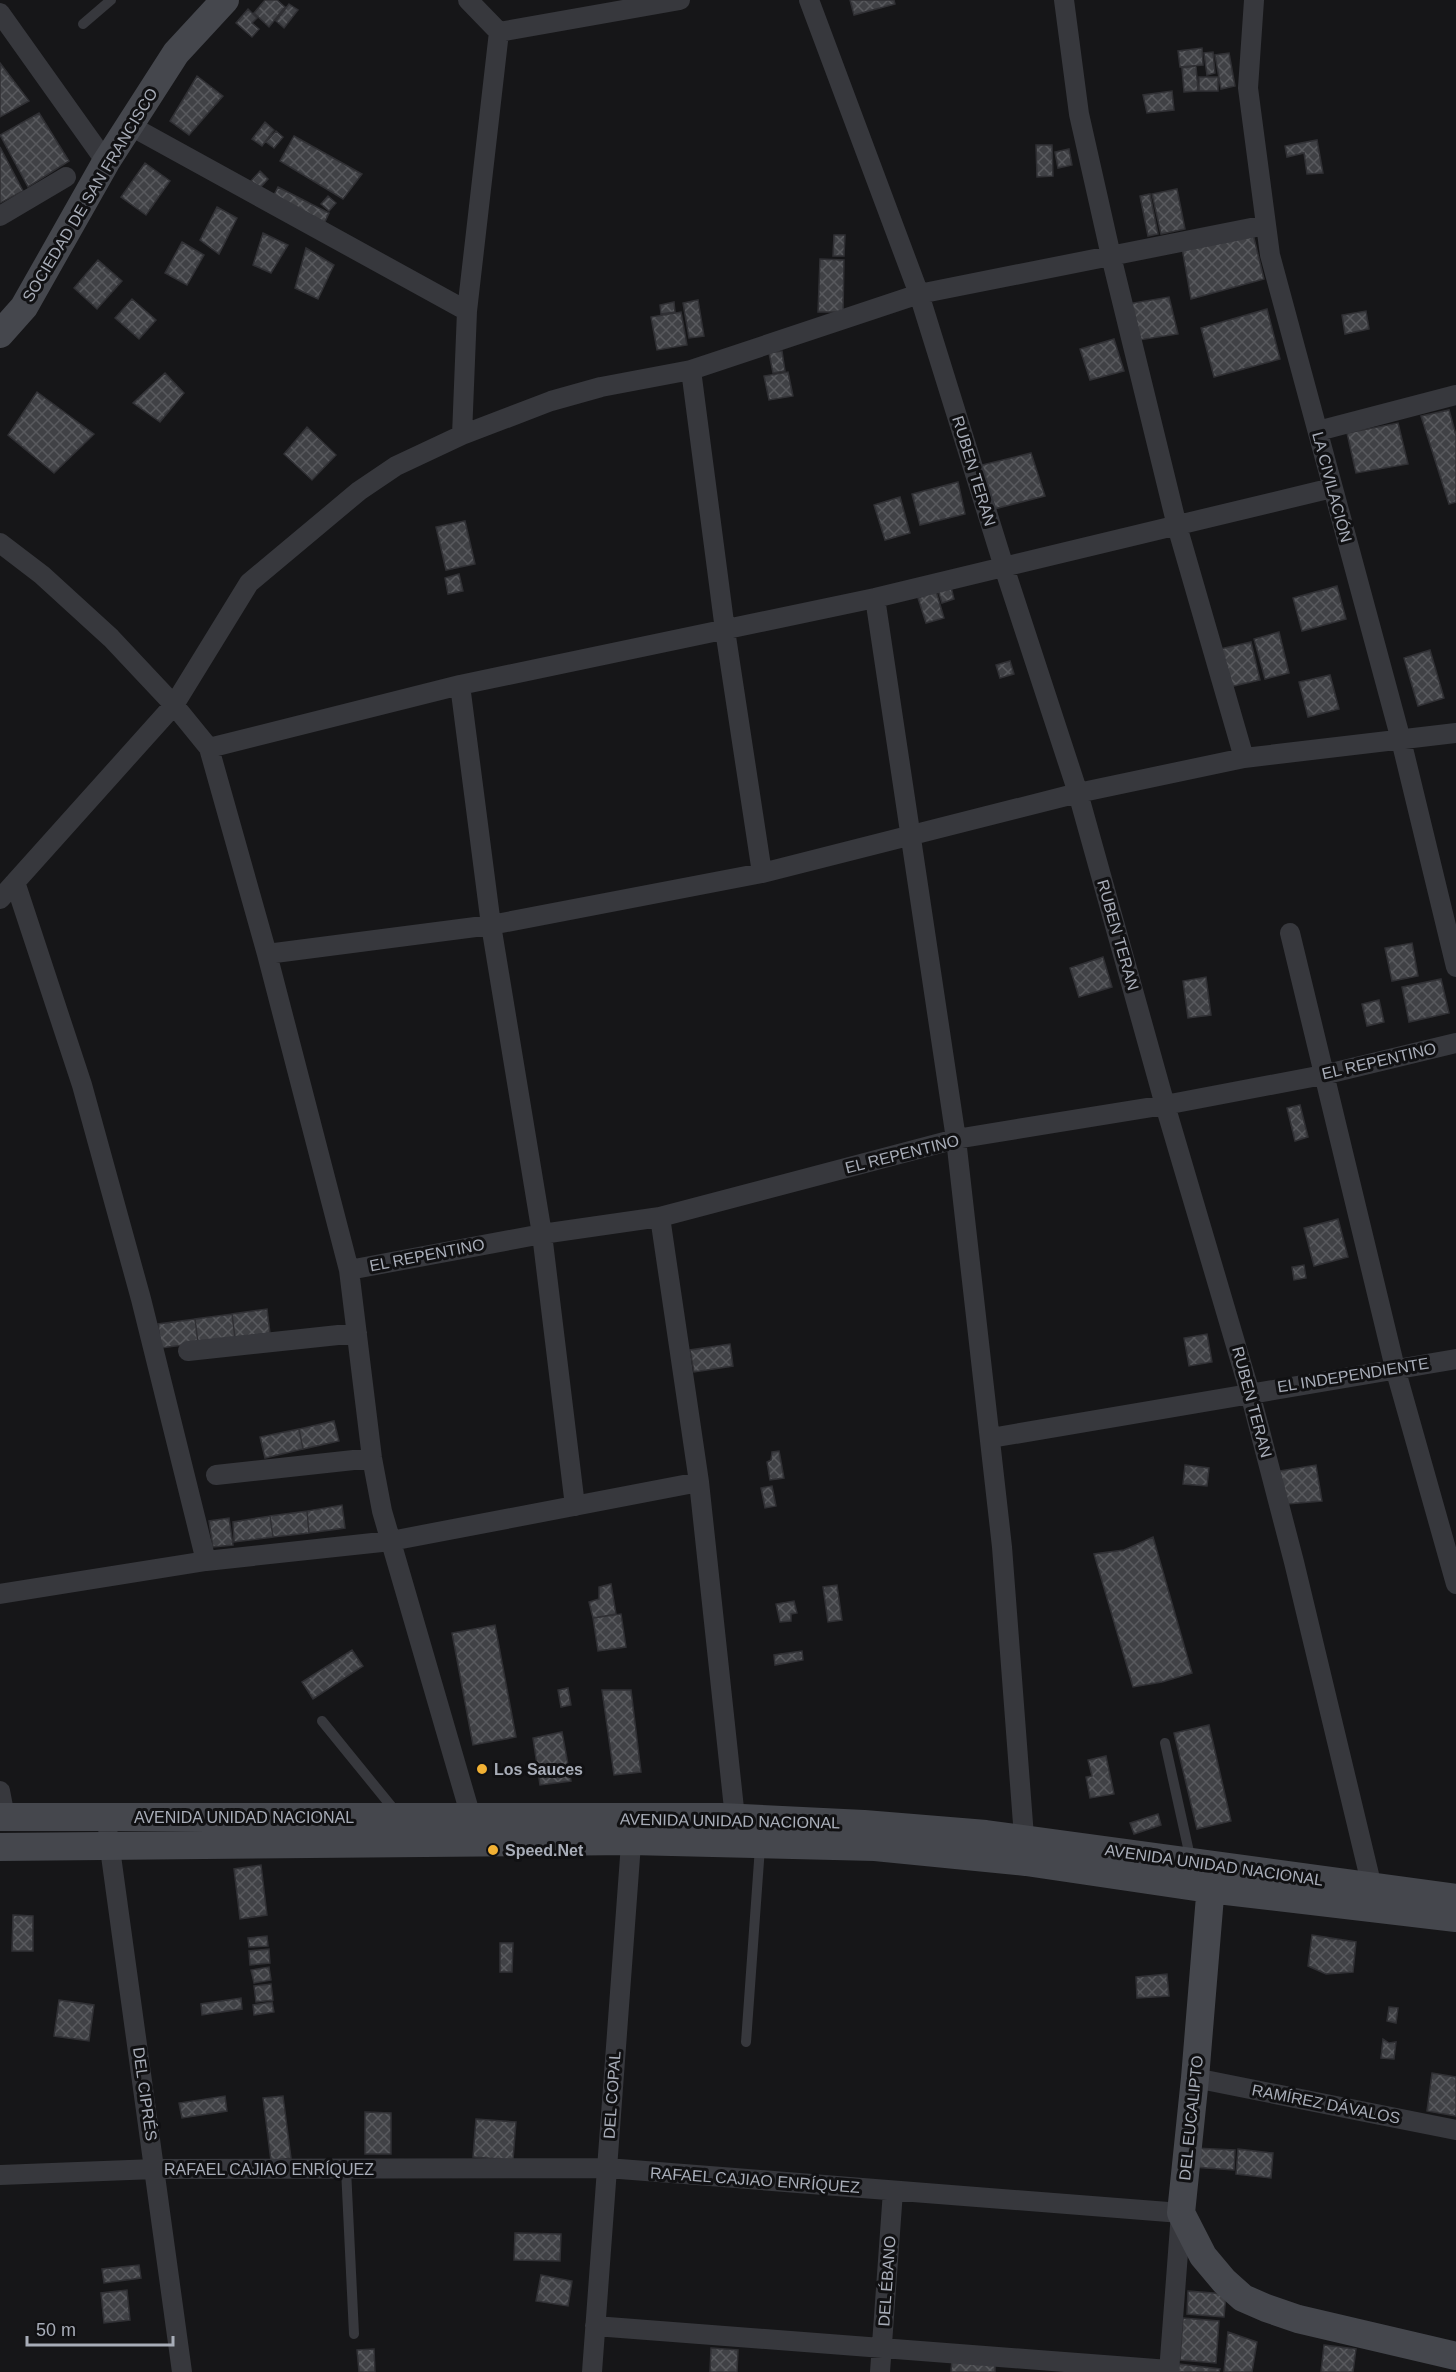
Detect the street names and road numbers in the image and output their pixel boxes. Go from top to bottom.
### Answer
street label: SOCIEDAD DE SAN FRANCISCO [19,85,161,305]
street label: RUBEN TERAN [949,414,999,528]
street label: LA CIVILACIÓN [1309,430,1356,544]
street label: RUBEN TERAN [1094,878,1142,992]
street label: EL REPENTINO [1320,1040,1438,1082]
street label: EL REPENTINO [843,1132,961,1176]
street label: EL REPENTINO [368,1236,486,1274]
street label: RUBEN TERAN [1229,1345,1275,1459]
street label: EL INDEPENDIENTE [1276,1355,1430,1395]
street label: AVENIDA UNIDAD NACIONAL [134,1809,354,1826]
street label: AVENIDA UNIDAD NACIONAL [620,1811,840,1831]
street label: AVENIDA UNIDAD NACIONAL [1104,1841,1324,1889]
street label: DEL CIPRÉS [130,2046,161,2142]
street label: DEL COPAL [600,2050,624,2140]
street label: DEL EUCALIPTO [1176,2055,1206,2181]
street label: RAMÍREZ DÁVALOS [1250,2080,1402,2127]
street label: RAFAEL CAJIAO ENRÍQUEZ [164,2160,374,2178]
street label: RAFAEL CAJIAO ENRÍQUEZ [650,2163,861,2196]
street label: DEL ÉBANO [874,2235,899,2327]

